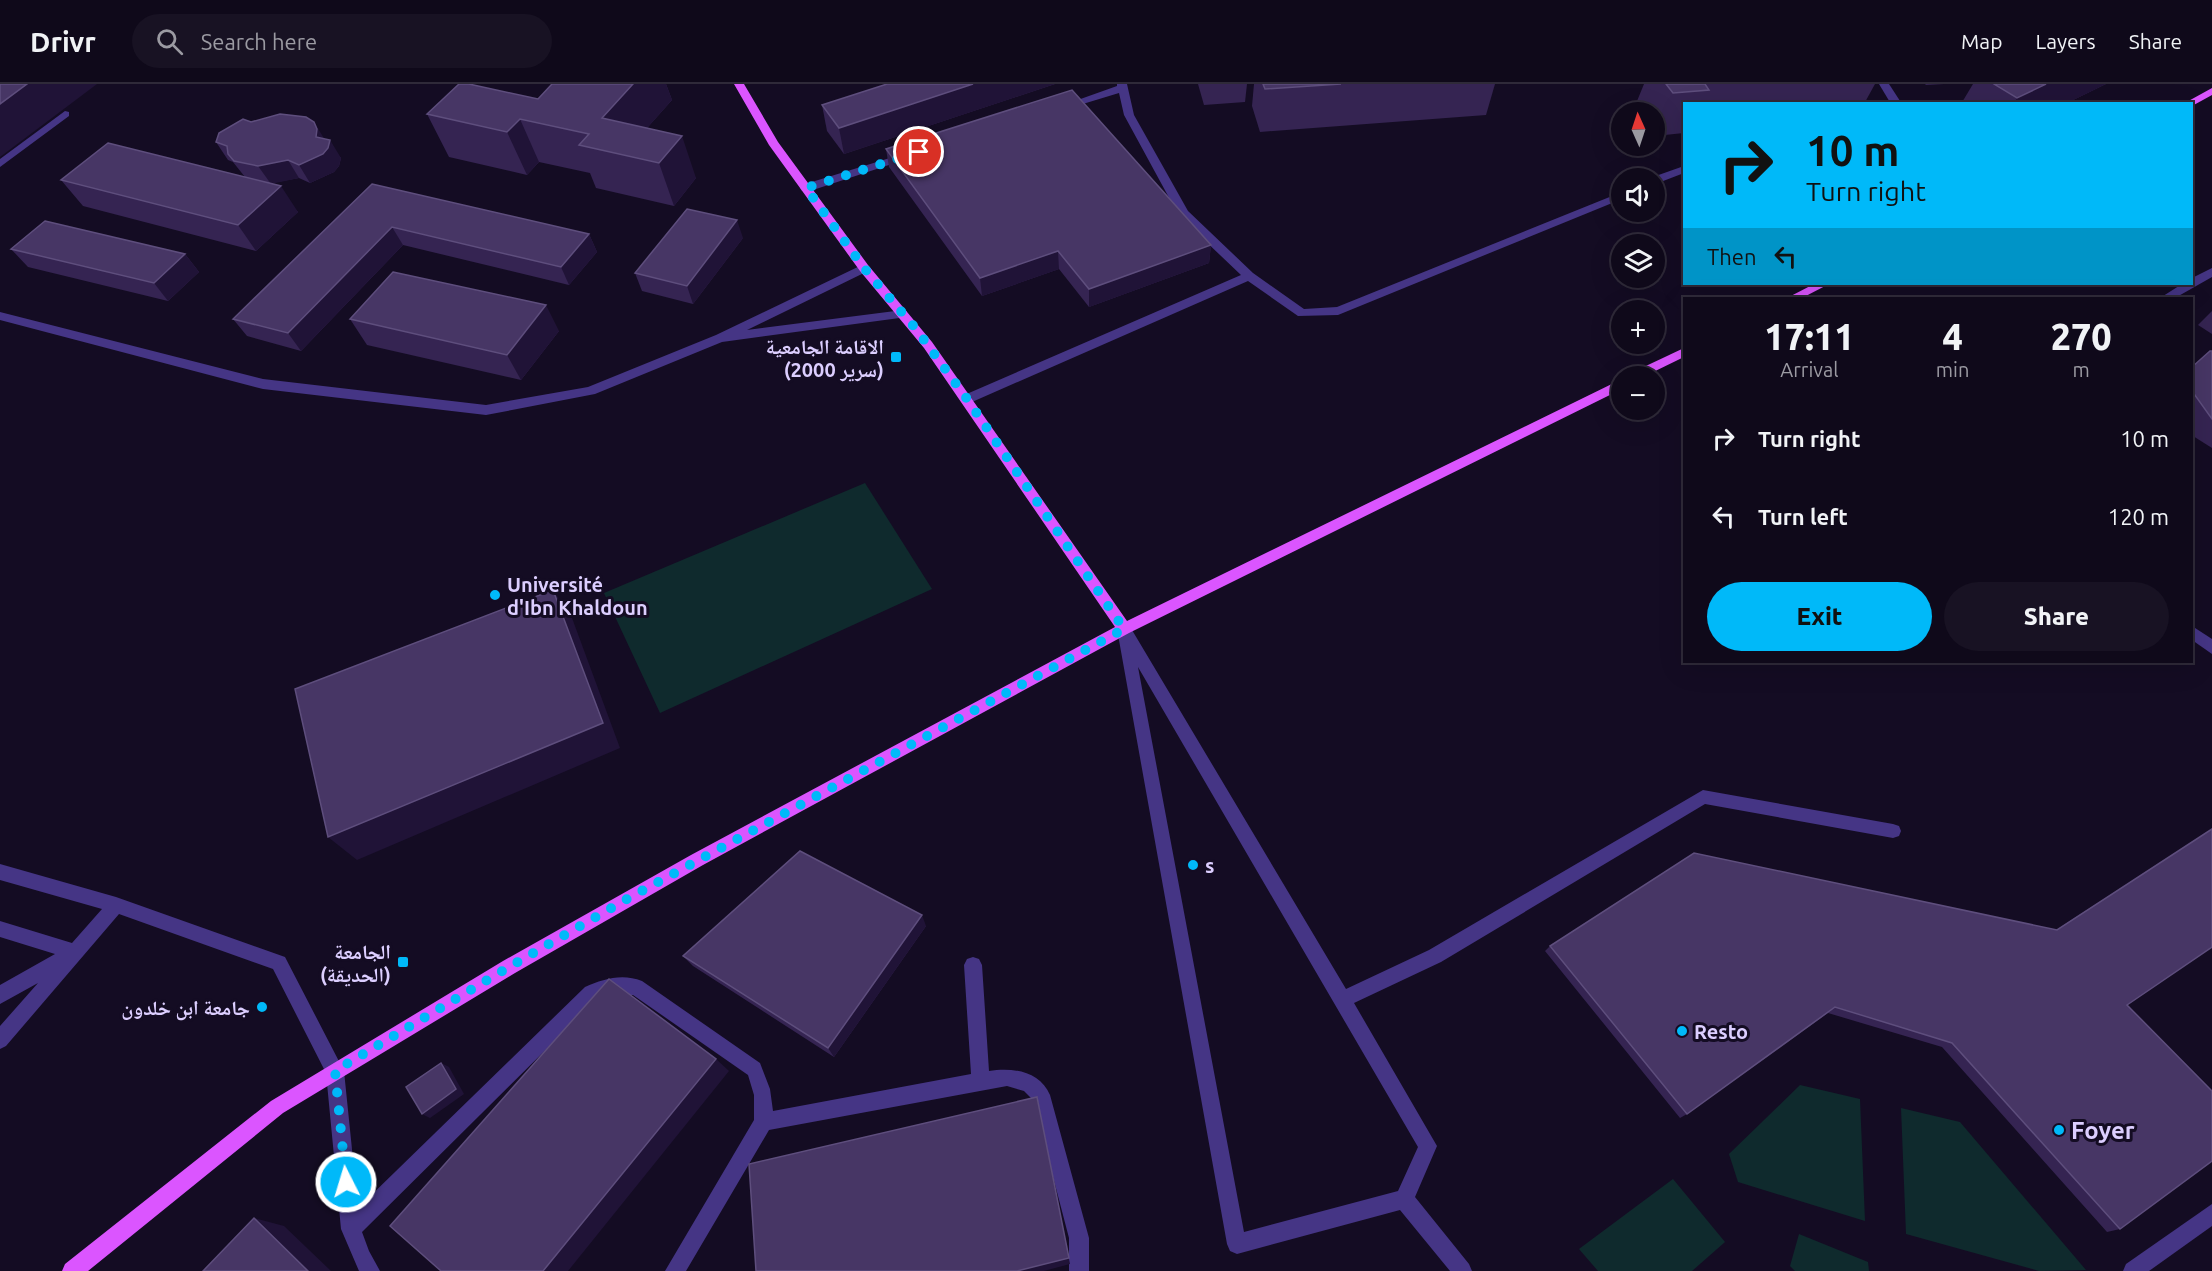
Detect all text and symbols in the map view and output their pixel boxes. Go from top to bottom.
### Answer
search box [132,14,552,68]
icon: search [153,25,186,58]
text: Drivr [30,26,96,57]
text: Search here [201,29,317,54]
text: Map [1961,29,2002,53]
text: Layers [2035,29,2096,53]
text: Share [2129,29,2182,53]
north arrow [1611,102,1665,156]
map controls [1611,102,1665,420]
pin [893,126,944,177]
icon: right [1707,126,1785,204]
text: 10 m [1806,127,1900,174]
icon: arrive [902,135,935,168]
button: sound [1611,168,1665,222]
text: Turn right [1806,176,1926,206]
button: layers [1611,234,1665,288]
icon: left [1769,240,1802,273]
text: Then [1707,244,1757,269]
button: + [1611,300,1665,354]
text: 17:11 [1764,316,1854,357]
text: 4 [1942,316,1963,357]
text: 270 [2051,316,2112,357]
place label: الاقامة الجامعية (2000 سرير) [766,335,884,382]
marker: الاقامة الجامعية (2000 سرير) [889,350,903,364]
text: Arrival [1780,358,1839,381]
text: min [1936,358,1969,381]
text: m [2073,358,2090,381]
button: − [1611,366,1665,420]
icon: right [1707,422,1740,455]
text: Turn right [1758,426,1860,451]
text: 10 m [2120,426,2169,451]
icon: left [1707,500,1740,533]
text: Turn left [1758,504,1848,529]
text: 120 m [2108,504,2169,529]
place label: Université d'Ibn Khaldoun [507,573,648,619]
button: Exit [1707,582,1932,651]
button: Share [1944,582,2169,651]
marker: Université d'Ibn Khaldoun [488,588,502,602]
place label: s [1205,854,1214,877]
marker: s [1186,858,1200,872]
place label: الجامعة (الحديقة) [320,940,391,986]
marker: الجامعة (الحديقة) [396,955,410,969]
place label: جامعة ابن خلدون [121,996,250,1021]
marker: جامعة ابن خلدون [255,1000,269,1014]
place label: Resto [1694,1020,1748,1043]
marker: Resto [1675,1024,1689,1038]
place label: Foyer [2071,1117,2135,1144]
marker: Foyer [2052,1123,2066,1137]
position arrow [314,1150,378,1214]

